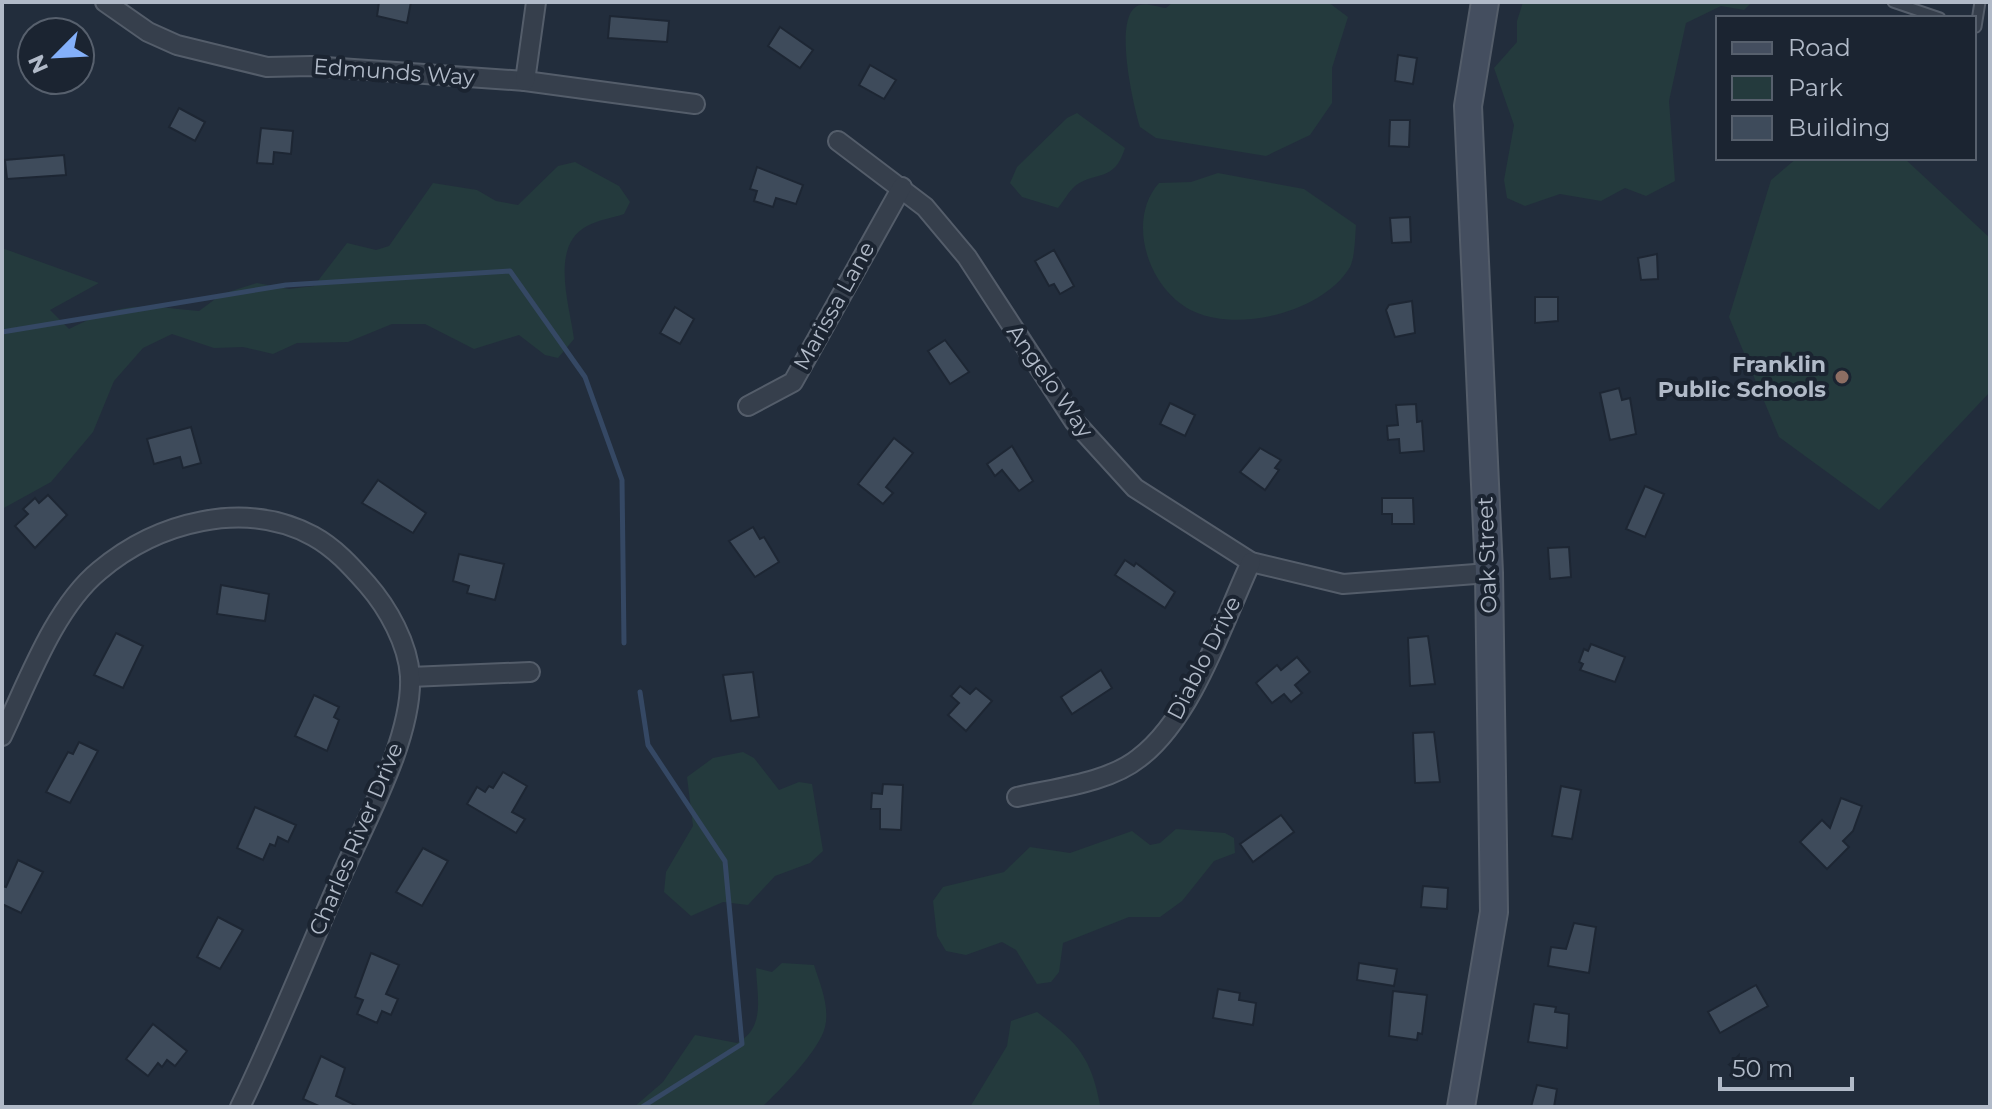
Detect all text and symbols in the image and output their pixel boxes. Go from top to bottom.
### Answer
north arrow [16,16,96,96]
legend [1716,16,1976,160]
text: Road [1788,33,1851,62]
text: N [22,50,54,78]
street label: Edmunds Way [312,53,476,91]
text: Park [1788,73,1843,102]
text: Building [1788,113,1891,142]
street label: Marissa Lane [788,237,880,375]
street label: Angelo Way [1001,319,1099,443]
place label: Franklin Public Schools [1658,351,1826,403]
marker: Franklin Public Schools [1833,368,1851,386]
street label: Oak Street [1471,496,1503,614]
street label: Diablo Drive [1161,592,1247,724]
street label: Charles River Drive [303,739,409,939]
scale bar [1720,1041,1852,1091]
text: 50 m [1732,1054,1793,1083]

